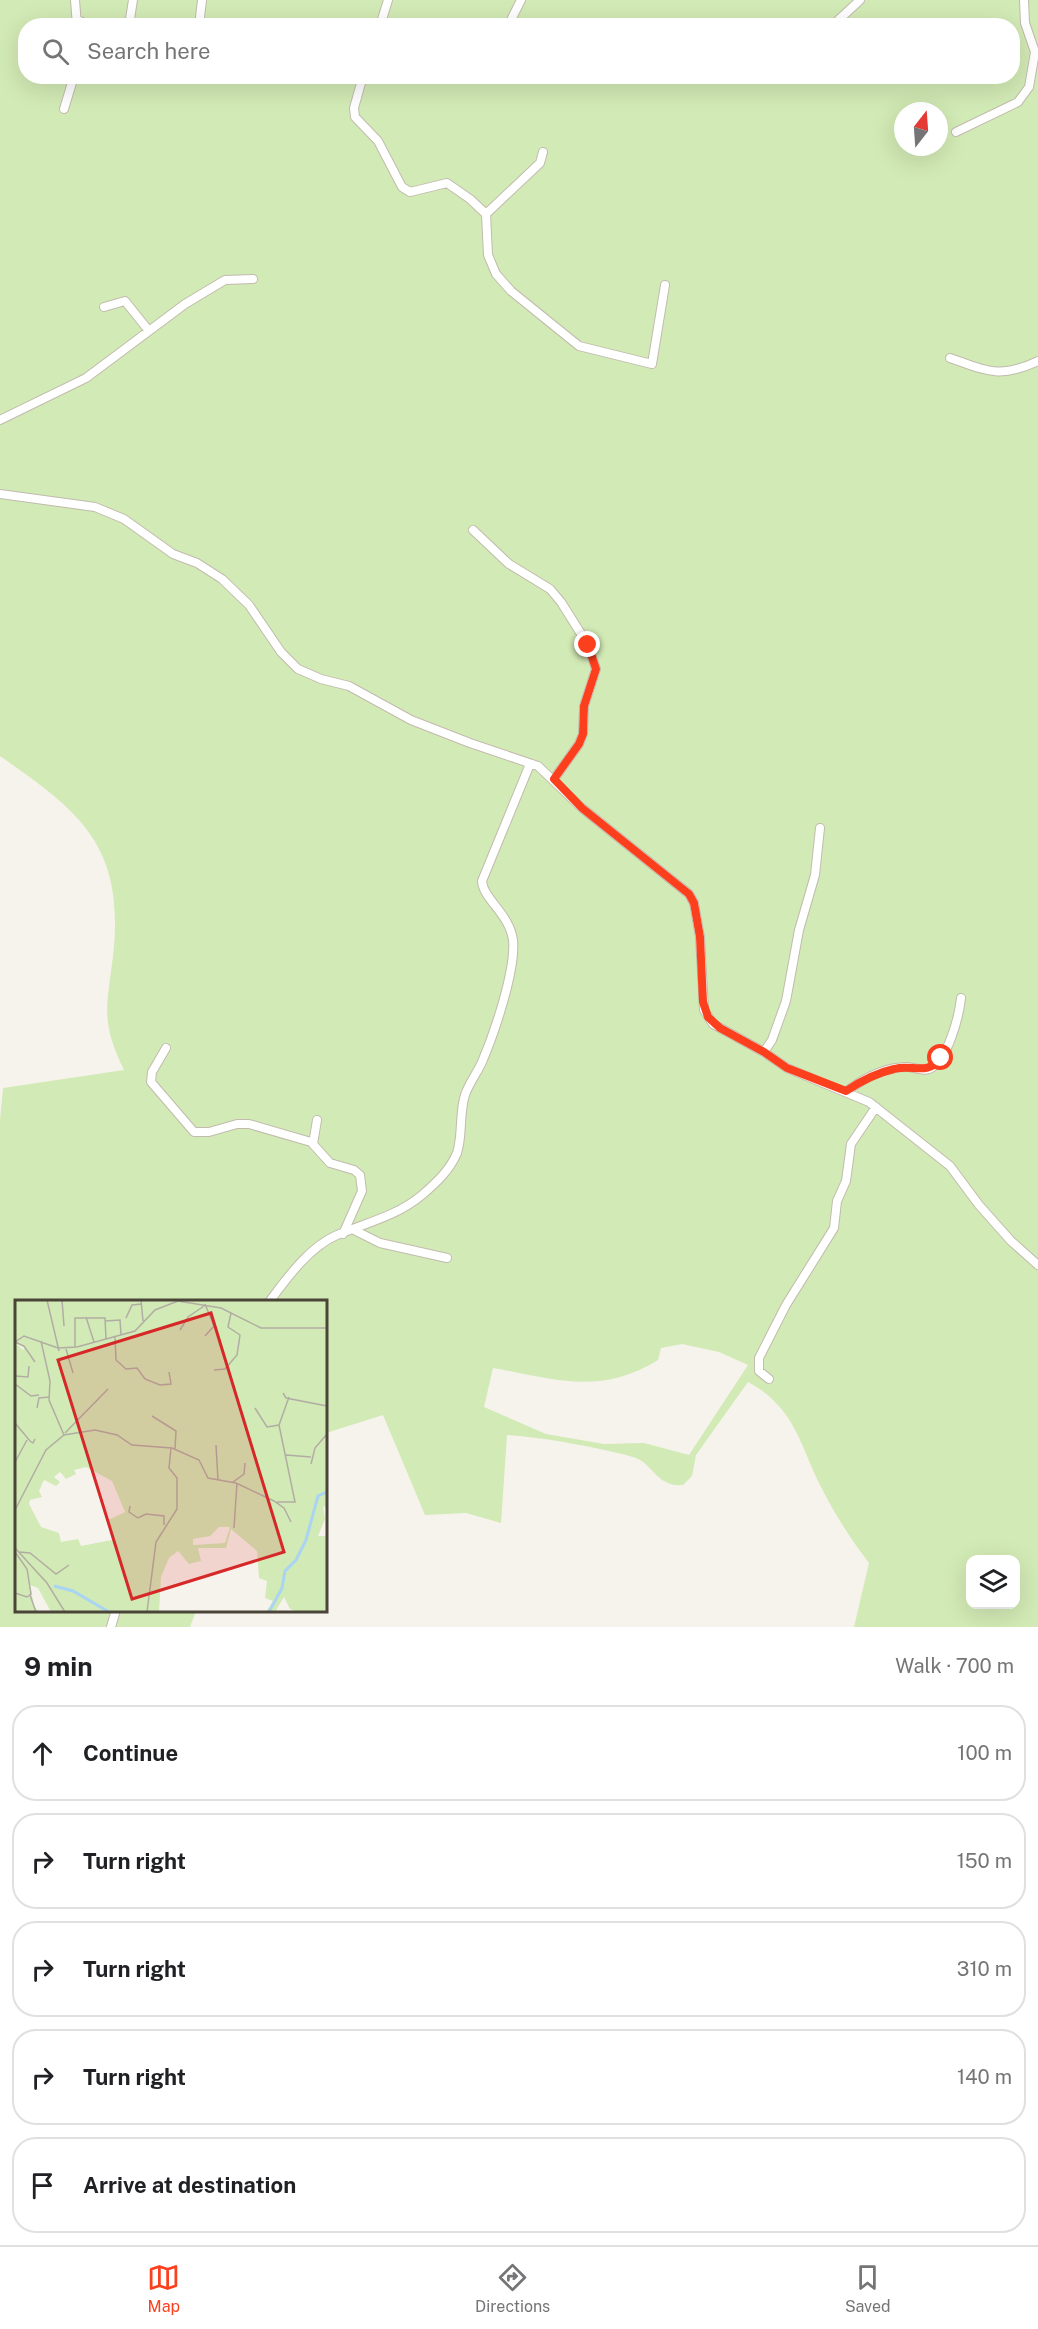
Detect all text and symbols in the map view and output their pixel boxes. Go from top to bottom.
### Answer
search box [18,18,1020,84]
icon: search [39,35,72,68]
text: Search here [87,38,211,64]
north arrow [894,102,948,156]
route end [574,631,600,657]
route start [927,1044,953,1070]
inset map [15,1300,327,1612]
map controls [966,1555,1020,1609]
button: layers [966,1555,1020,1609]
text: 9 min [24,1651,93,1682]
text: Walk · 700 m [895,1654,1014,1678]
icon: ahead [26,1737,59,1770]
text: Continue [83,1740,178,1766]
text: 100 m [957,1741,1012,1765]
icon: right [26,1845,59,1878]
text: Turn right [83,1848,186,1874]
text: 150 m [957,1849,1012,1873]
icon: right [26,1953,59,1986]
text: Turn right [83,1956,186,1982]
text: 310 m [957,1957,1012,1981]
icon: right [26,2061,59,2094]
text: Turn right [83,2064,186,2090]
text: 140 m [957,2065,1012,2089]
icon: arrive [26,2169,59,2202]
text: Arrive at destination [83,2172,296,2198]
tab: Map [147,2261,180,2316]
tab: Directions [475,2261,550,2316]
tab: Saved [845,2261,891,2316]

